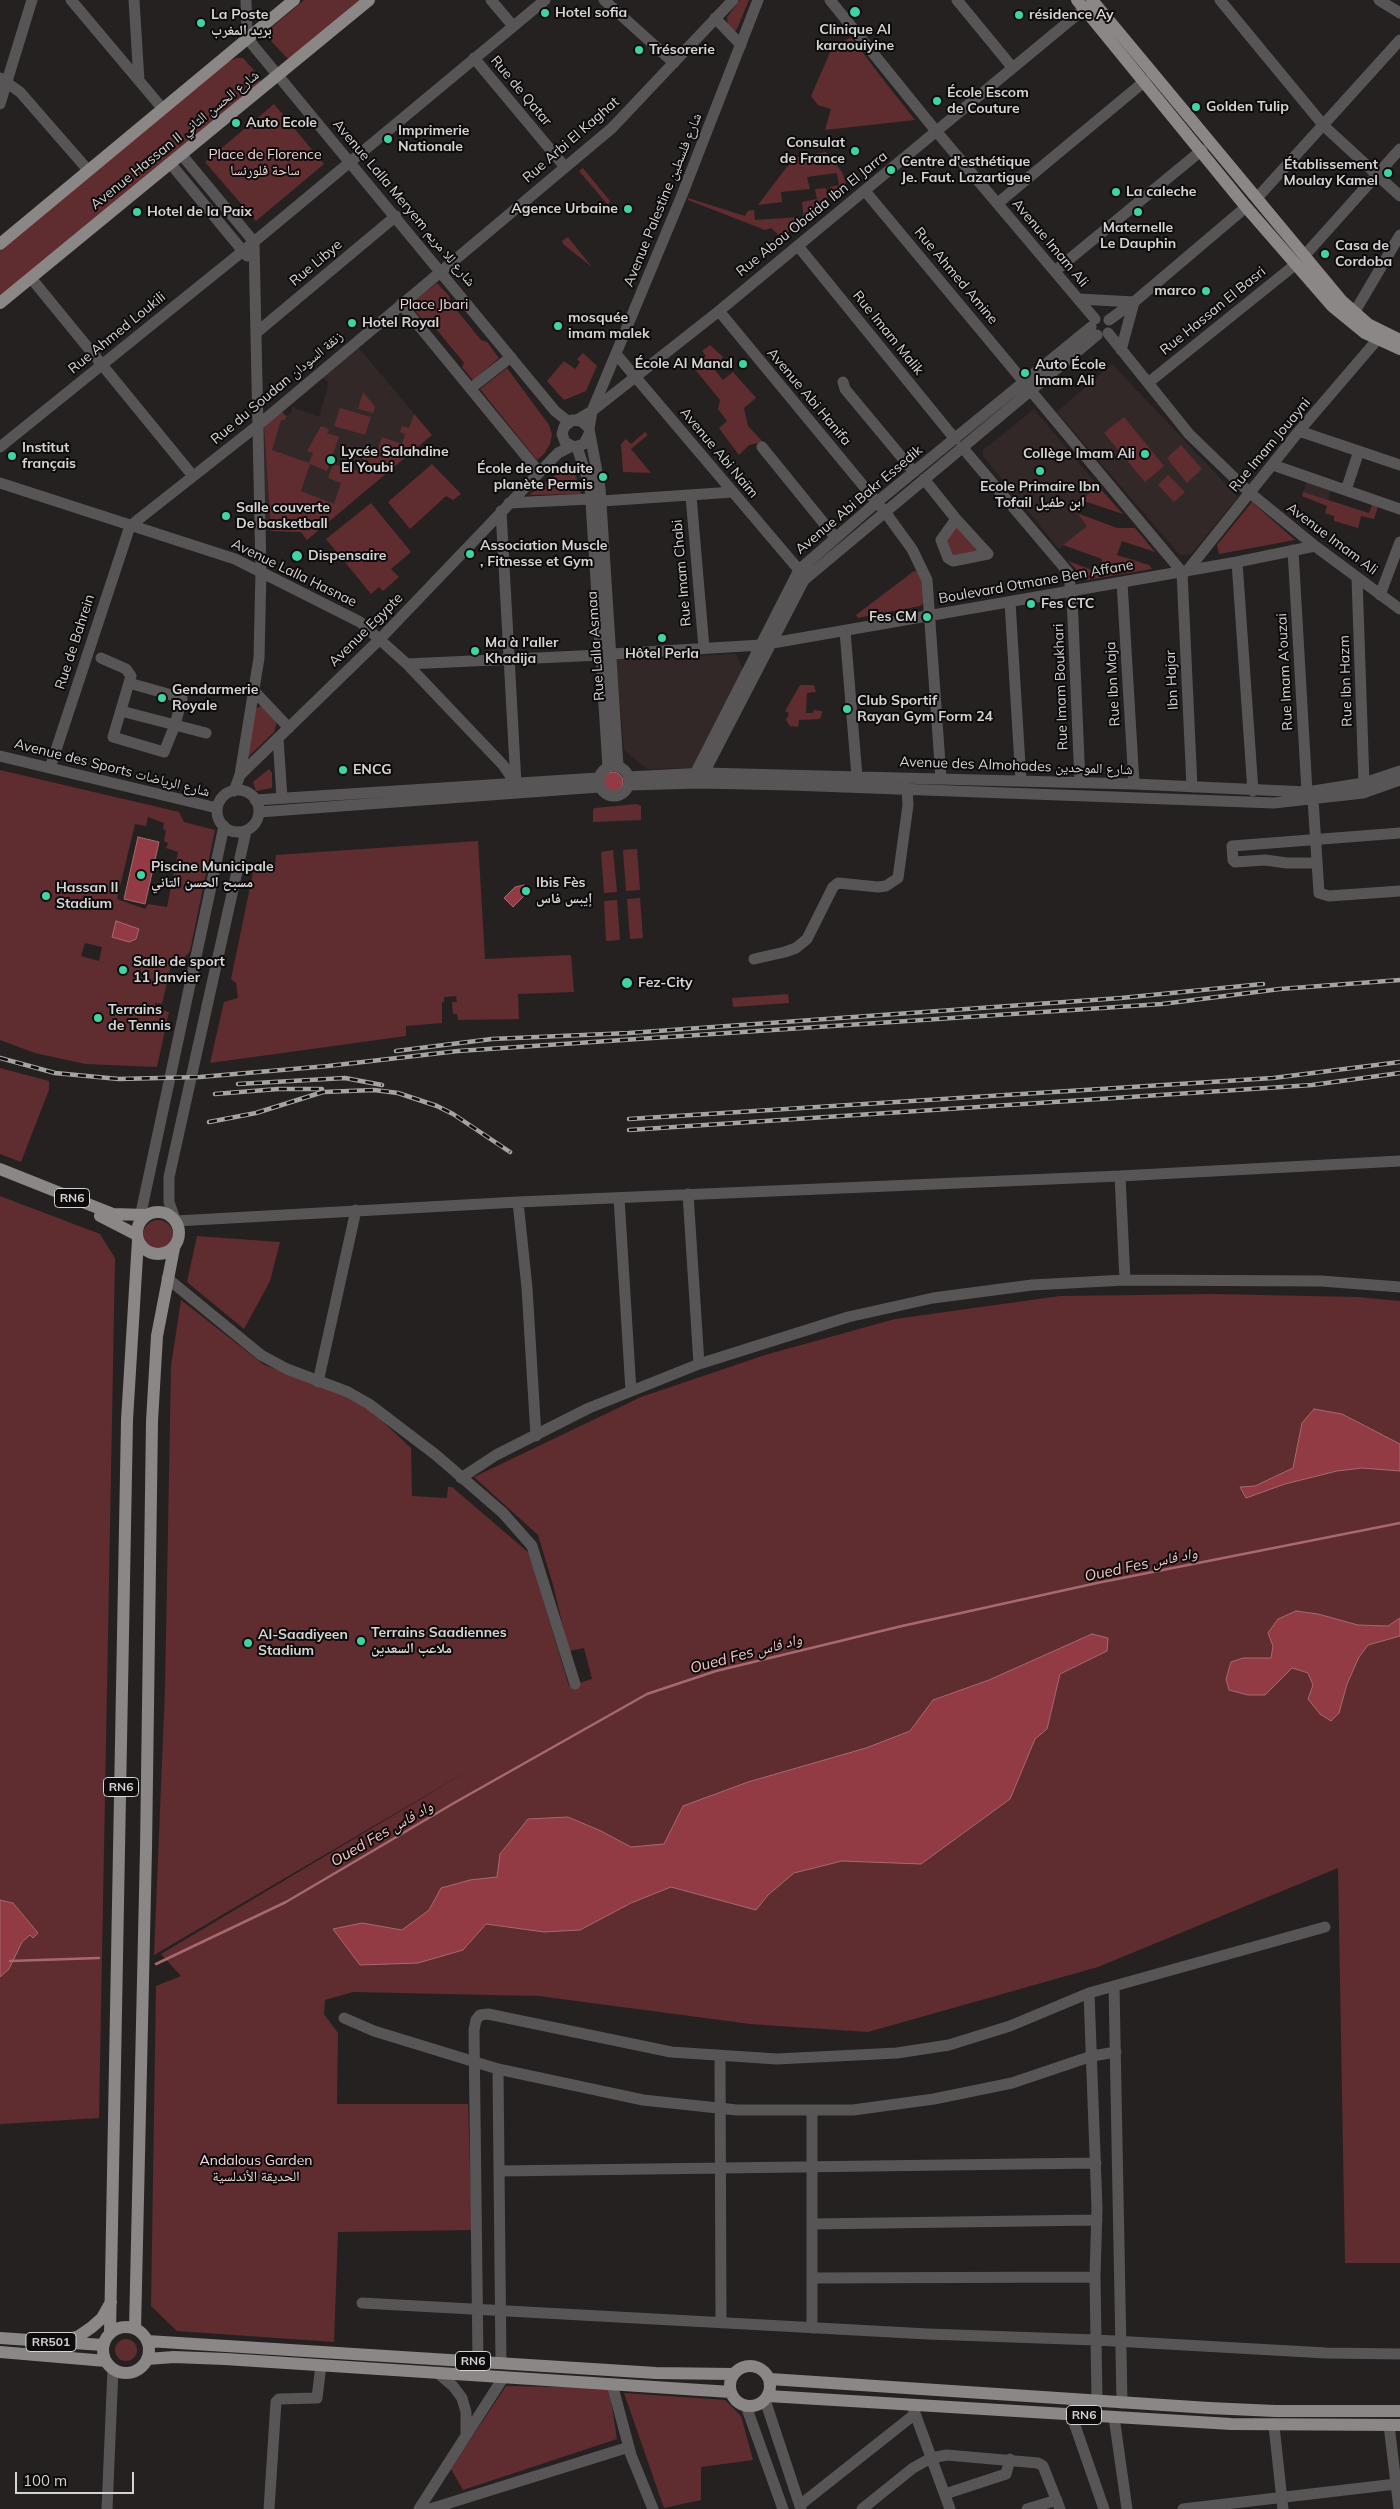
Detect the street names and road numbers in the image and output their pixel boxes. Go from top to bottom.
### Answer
street label: Rue de Qatar [487,53,555,129]
street label: Avenue Hassan II شارع الحسن الثاني [87,67,263,213]
street label: Rue Arbi El Kaghat [519,94,623,186]
street label: Avenue Palestine شارع فلسطين [620,111,706,289]
street label: Avenue Lalla Meryem شارع للا مريم [329,116,479,290]
street label: Rue Abou Obaida Ibn El Jarra [733,148,891,280]
street label: Avenue Imam Ali [1008,196,1092,290]
street label: Rue Ahmed Amine [911,224,1001,328]
street label: Rue Libye [286,236,346,290]
street label: Rue Hassan El Basri [1157,263,1269,359]
street label: Rue Imam Malik [849,287,927,379]
street label: Rue Ahmed Loukili [65,289,169,377]
street label: Rue du Soudan زنقة السودان [208,328,346,448]
street label: Avenue Abi Hanifa [763,345,855,449]
street label: Rue Imam Jouayni [1226,395,1314,495]
street label: Avenue Abi Naïm [676,404,762,502]
street label: Avenue Abi Bakr Essedik [792,442,926,558]
street label: Avenue Imam Ali [1283,499,1381,579]
street label: Rue Imam Chabi [669,519,695,627]
street label: Avenue Lalla Hasnae [229,535,359,611]
street label: Boulevard Otmane Ben Affane [937,557,1135,607]
street label: Avenue Egypte [326,590,406,670]
street label: Rue Lalla Asmaa [584,591,608,701]
street label: Rue de Bahrein [52,592,98,692]
street label: Rue Imam A'ouzai [1274,613,1296,731]
street label: Rue Imam Boukhari [1050,623,1072,751]
street label: Rue Ibn Hazm [1336,635,1356,727]
street label: Rue Ibn Maja [1102,641,1124,727]
street label: Ibn Hajar [1162,650,1182,710]
street label: Avenue des Sports شارع الرياضات [12,736,212,800]
street label: Avenue des Almohades شارع الموحدين [899,754,1133,778]
road number: RN6 [54,1188,90,1208]
road number: RN6 [104,1778,138,1796]
road number: RR501 [26,2332,76,2352]
road number: RN6 [456,2352,490,2370]
road number: RN6 [1066,2406,1102,2424]

